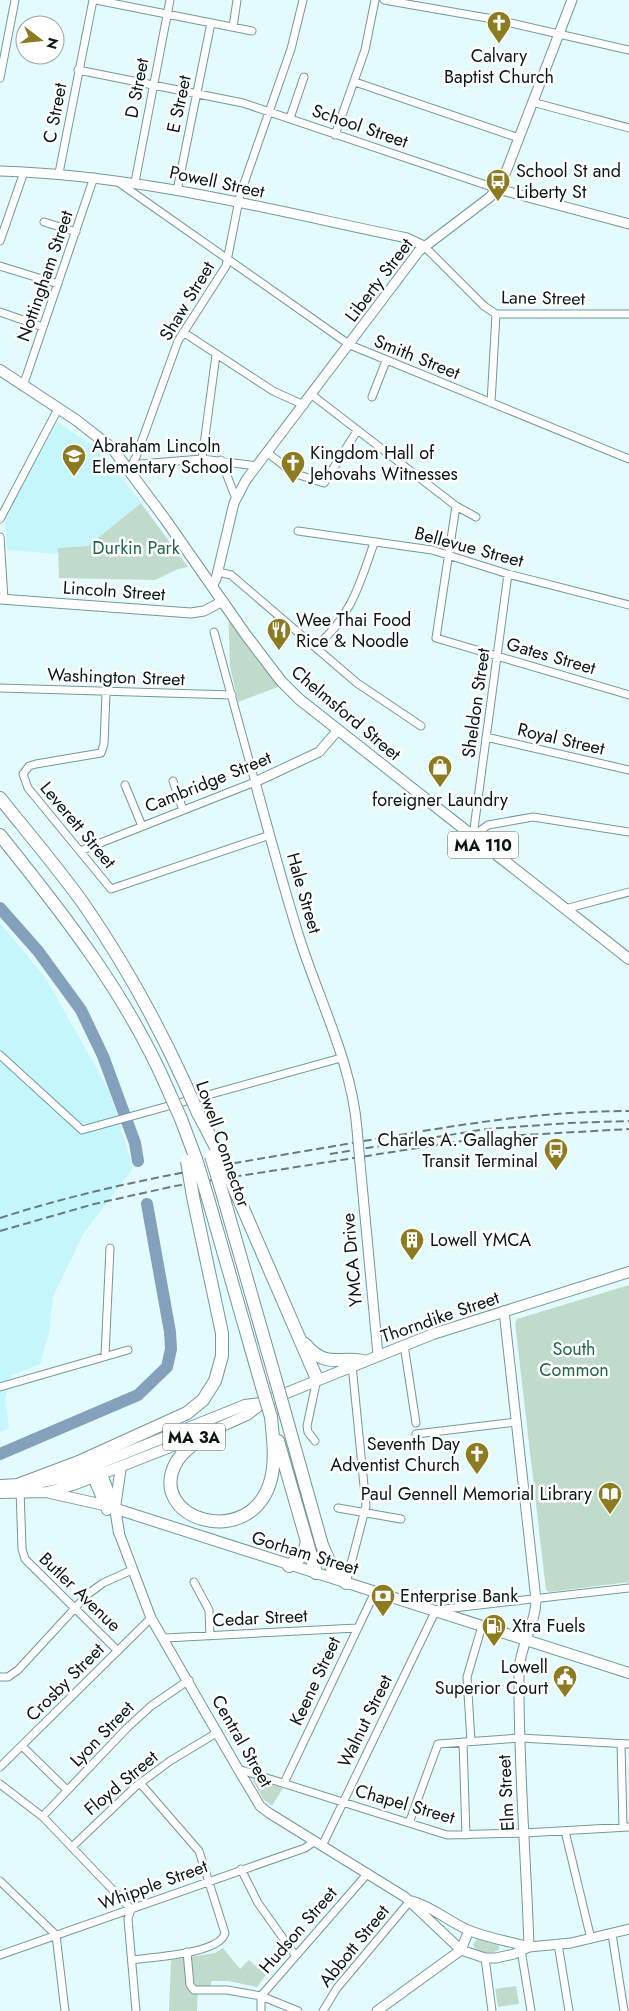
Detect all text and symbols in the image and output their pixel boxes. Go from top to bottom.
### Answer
church icon: Calvary Baptist Church [486,10,512,44]
north arrow [15,15,65,65]
text: N [41,35,64,52]
place label: Calvary Baptist Church [444,43,554,90]
street label: D Street [118,55,156,120]
street label: E Street [160,72,198,135]
street label: C Street [36,80,74,145]
street label: School Street [308,97,412,155]
place label: School St and Liberty St [516,158,621,205]
street label: Powell Street [167,159,268,205]
bus stop icon: School St and Liberty St [485,168,511,202]
street label: Nottingham Street [10,206,80,345]
street label: Liberty Street [339,232,420,327]
street label: Shaw Street [153,256,221,346]
street label: Lane Street [501,284,586,312]
street label: Smith Street [370,328,465,386]
place label: Abraham Lincoln Elementary School [92,433,233,480]
place label: Kingdom Hall of Jehovahs Witnesses [308,440,458,487]
school or university icon: Abraham Lincoln Elementary School [61,443,87,477]
church icon: Kingdom Hall of Jehovahs Witnesses [280,450,306,484]
street label: Bellevue Street [412,520,527,574]
park label: Durkin Park [92,535,180,561]
street label: Lincoln Street [62,574,167,608]
place label: Wee Thai Food Rice & Noodle [296,607,411,654]
restaurant icon: Wee Thai Food Rice & Noodle [266,617,292,651]
street label: Gates Street [503,631,599,681]
street label: Sheldon Street [455,646,497,760]
street label: Chelmsford Street [285,659,407,767]
street label: Washington Street [47,662,186,692]
street label: Royal Street [515,716,608,762]
street label: Cambridge Street [141,745,276,819]
shop icon: foreigner Laundry [427,754,453,788]
street label: Leverett Street [34,776,123,875]
place label: foreigner Laundry [372,787,508,813]
road number: MA 110 [448,832,518,858]
street label: Hale Street [280,849,328,937]
street label: Lowell Connector [189,1077,257,1211]
place label: Charles A. Gallagher Transit Terminal [377,1127,539,1174]
bus stop icon: Charles A. Gallagher Transit Terminal [543,1137,569,1171]
street label: YMCA Drive [335,1212,369,1308]
building icon: Lowell YMCA [399,1227,425,1261]
place label: Lowell YMCA [430,1227,531,1253]
street label: Thorndike Street [377,1284,503,1349]
park label: South Common [539,1336,609,1383]
road number: MA 3A [163,1424,225,1450]
place label: Seventh Day Adventist Church [330,1431,460,1478]
church icon: Seventh Day Adventist Church [464,1441,490,1475]
place label: Paul Gennell Memorial Library [361,1481,592,1507]
library icon: Paul Gennell Memorial Library [597,1481,623,1515]
street label: Gorham Street [248,1524,362,1582]
street label: Butler Avenue [33,1546,127,1638]
bank icon: Enterprise Bank [370,1583,396,1617]
place label: Enterprise Bank [400,1583,518,1609]
street label: Cedar Street [212,1602,309,1633]
fuel station icon: Xtra Fuels [481,1613,507,1647]
place label: Xtra Fuels [512,1613,585,1639]
street label: Keene Street [283,1632,347,1730]
street label: Crosby Street [20,1636,111,1727]
place label: Lowell Superior Court [435,1654,549,1701]
public building icon: Lowell Superior Court [552,1664,578,1698]
street label: Walnut Street [331,1670,399,1772]
street label: Central Street [205,1690,279,1793]
street label: Lyon Street [64,1695,140,1773]
street label: Floyd Street [78,1744,164,1822]
street label: Elm Street [491,1753,521,1832]
street label: Chapel Street [352,1777,458,1831]
street label: Whipple Street [95,1853,212,1917]
street label: Hudson Street [253,1880,344,1979]
street label: Abbott Street [313,1899,396,1993]

